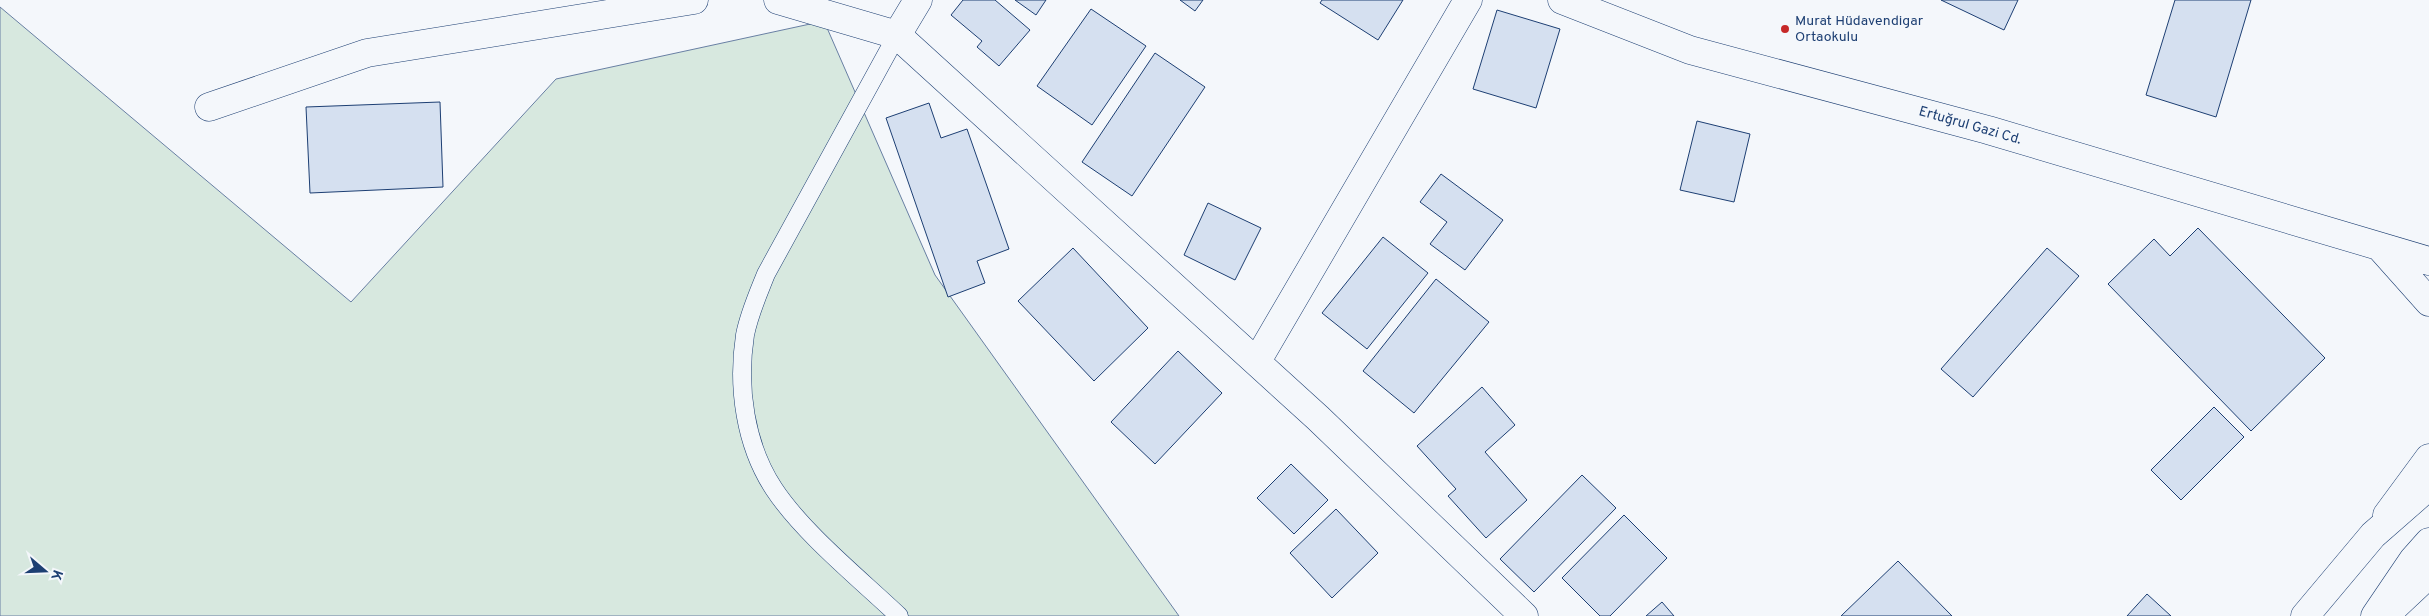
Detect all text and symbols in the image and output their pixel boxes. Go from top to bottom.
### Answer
place label: Murat Hüdavendigar Ortaokulu [1795,13,1924,46]
marker: Murat Hüdavendigar Ortaokulu [1779,23,1791,35]
street label: Ertuğrul Gazi Cd. [1917,103,2023,149]
north arrow [20,546,70,596]
text: K [46,567,66,582]

